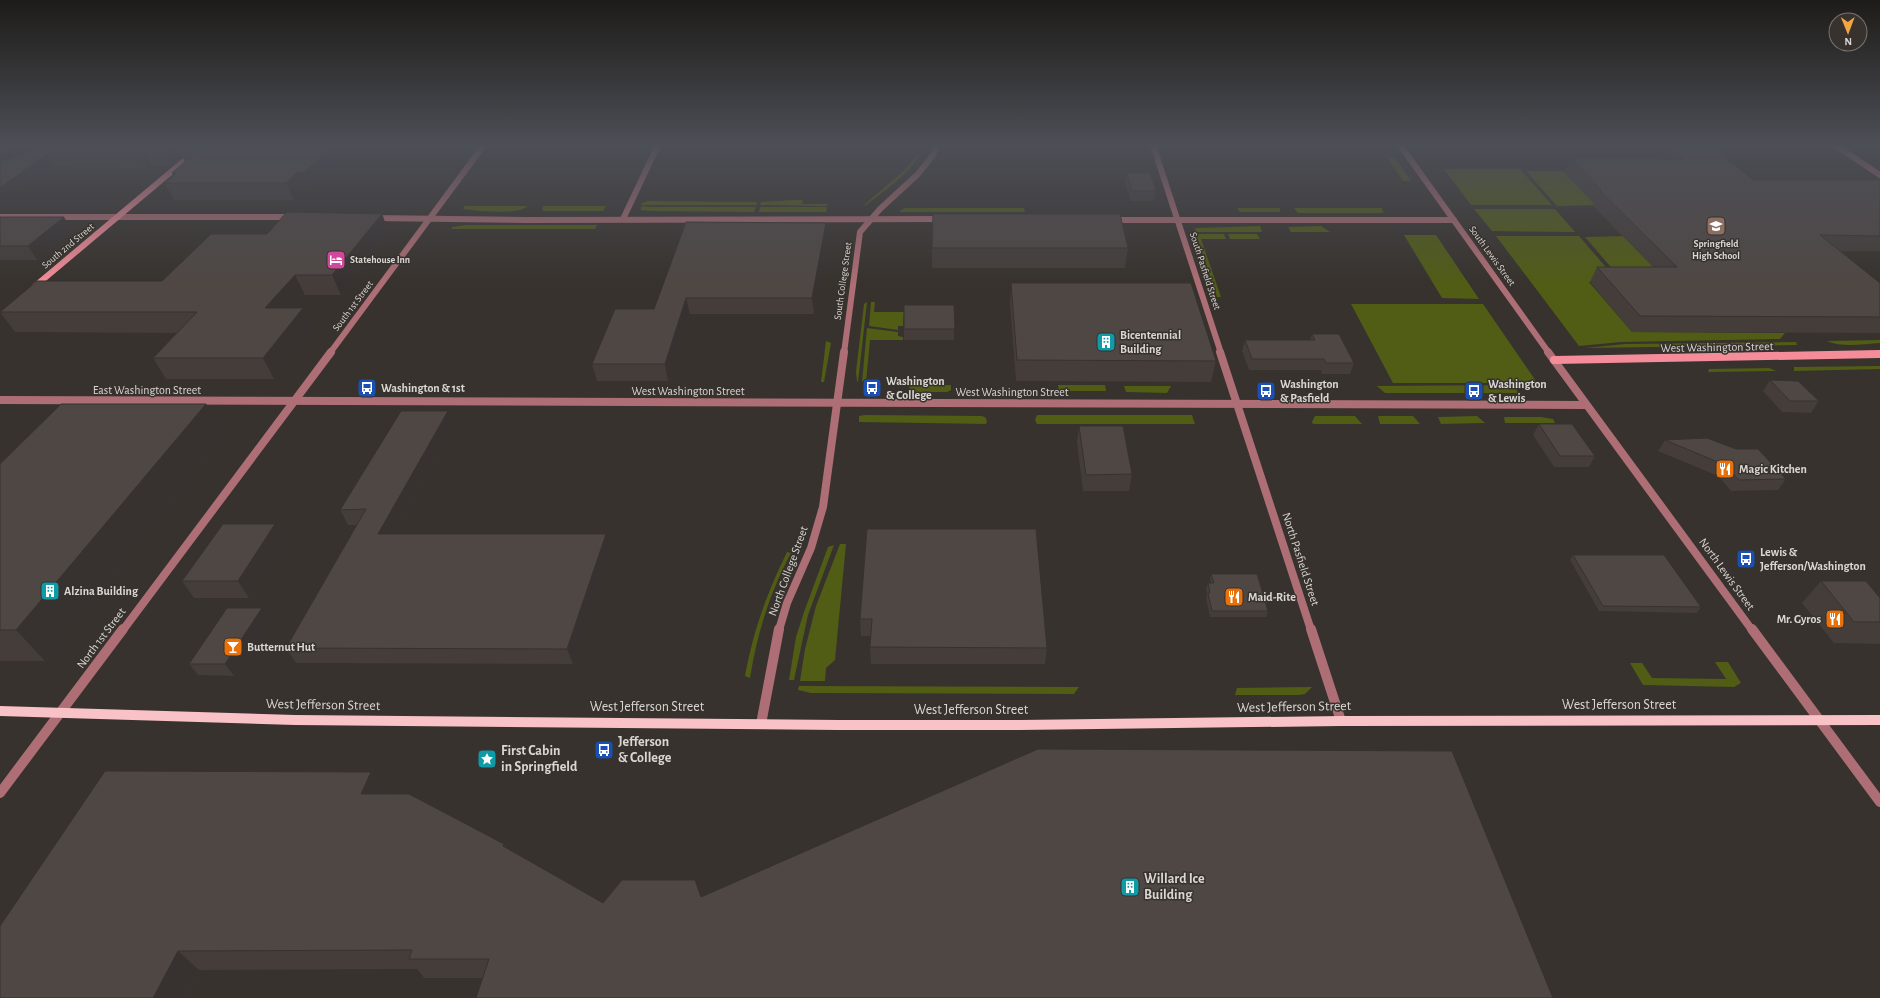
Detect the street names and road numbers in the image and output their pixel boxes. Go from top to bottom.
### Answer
street label: South 2nd Street [40,221,97,271]
street label: South Lewis Street [1467,224,1517,288]
street label: South Pasfield Street [1188,231,1222,312]
street label: South College Street [833,241,854,321]
street label: South 1st Street [331,278,376,333]
street label: West Washington Street [1660,340,1774,354]
street label: East Washington Street [93,384,201,396]
street label: West Washington Street [631,385,745,397]
street label: West Washington Street [955,386,1069,398]
street label: North Pasfield Street [1280,511,1322,607]
street label: North College Street [766,524,810,617]
street label: North Lewis Street [1697,536,1757,612]
street label: North 1st Street [74,605,128,670]
street label: West Jefferson Street [266,697,381,713]
street label: West Jefferson Street [1562,698,1677,712]
street label: West Jefferson Street [1237,699,1352,715]
street label: West Jefferson Street [590,700,705,714]
street label: West Jefferson Street [914,703,1029,717]

